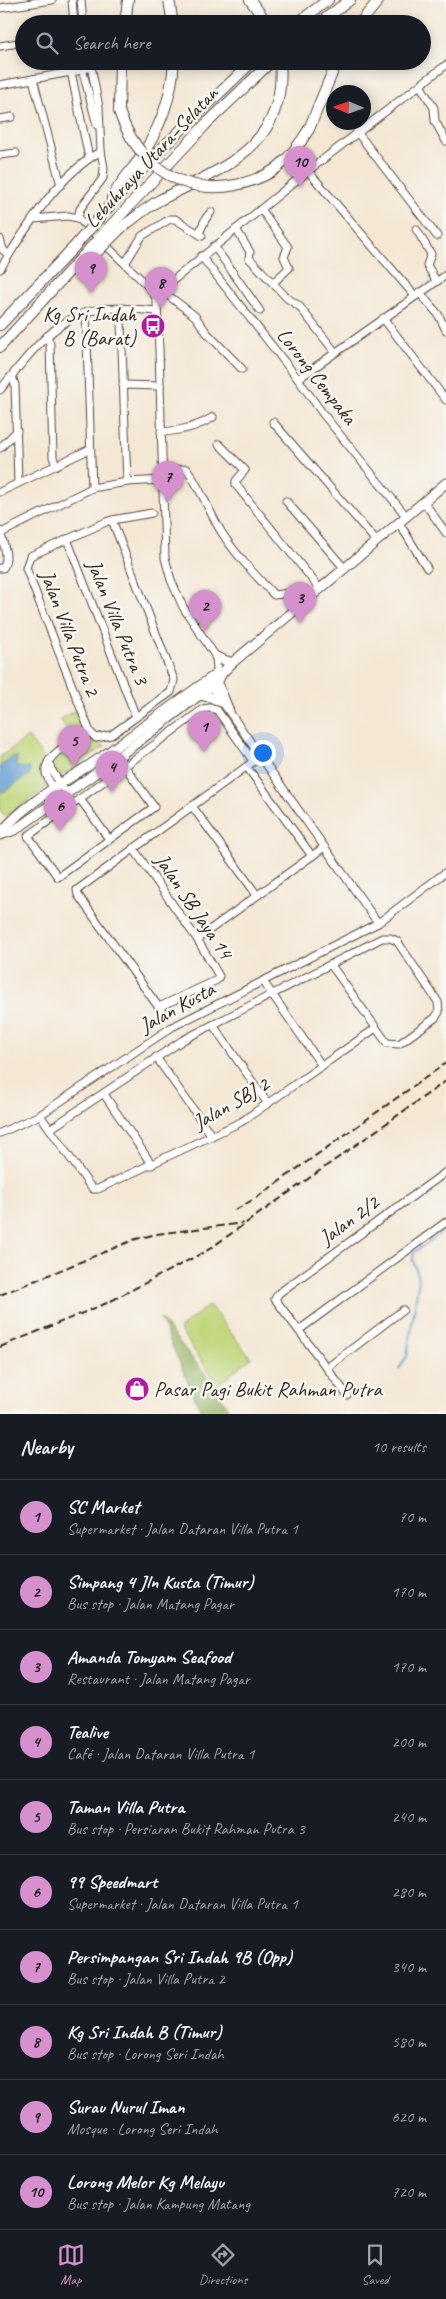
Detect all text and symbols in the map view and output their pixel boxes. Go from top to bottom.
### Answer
search box [15,15,431,70]
icon: search [33,29,61,57]
text: Search here [73,31,150,55]
street label: Lebuhraya Utara–Selatan [79,80,224,233]
north arrow [326,85,371,130]
pin: 10 [284,146,316,187]
pin: 9 [75,252,107,293]
pin: 8 [145,267,177,308]
place label: Kg Sri Indah B (Barat) [43,301,137,351]
bus stop icon: Kg Sri Indah B (Barat) [140,313,166,339]
street label: Lorong Cempaka [271,323,364,431]
pin: 7 [152,461,184,502]
street label: Jalan Villa Putra 3 [81,555,155,690]
street label: Jalan Villa Putra 2 [34,566,106,701]
pin: 3 [284,582,316,623]
pin: 2 [189,590,221,631]
pin: 1 [188,711,220,752]
pin: 5 [58,725,90,766]
your location [250,740,276,766]
pin: 4 [96,751,128,792]
pin: 6 [44,790,76,831]
street label: Jalan SB Jaya 14 [149,847,240,966]
street label: Jalan Kusta [134,975,221,1039]
street label: Jalan SBJ 2 [188,1070,275,1136]
street label: Jalan 2/2 [313,1189,385,1251]
shop icon: Pasar Pagi Bukit Rahman Putra [124,1376,150,1402]
place label: Pasar Pagi Bukit Rahman Putra [154,1376,383,1402]
text: Nearby [20,1434,73,1460]
text: 10 results [372,1437,426,1457]
text: SC Market [67,1495,139,1519]
text: 1 [32,1507,40,1527]
text: 70 m [399,1507,426,1527]
text: Supermarket · Jalan Dataran Villa Putra 1 [67,1519,298,1539]
text: Simpang 4 Jln Kusta (Timur) [67,1570,254,1594]
text: 2 [32,1582,40,1602]
text: 170 m [392,1582,426,1602]
text: Bus stop · Jalan Matang Pagar [67,1594,234,1614]
text: Amanda Tomyam Seafood [67,1645,231,1669]
text: 3 [32,1657,40,1677]
text: 170 m [392,1657,426,1677]
text: Restaurant · Jalan Matang Pagar [67,1669,250,1689]
text: Tealive [67,1720,108,1744]
text: 4 [32,1732,40,1752]
text: 200 m [392,1732,426,1752]
text: Café · Jalan Dataran Villa Putra 1 [67,1744,254,1764]
text: Taman Villa Putra [67,1795,184,1819]
text: 5 [33,1807,39,1827]
text: 240 m [392,1807,426,1827]
text: Bus stop · Persiaran Bukit Rahman Putra 3 [67,1819,305,1839]
text: 99 Speedmart [67,1870,157,1894]
text: 6 [32,1882,40,1902]
text: 280 m [392,1882,426,1902]
text: Supermarket · Jalan Dataran Villa Putra 1 [67,1894,298,1914]
text: Persimpangan Sri Indah 9B (Opp) [67,1945,292,1969]
text: 7 [32,1957,40,1977]
text: 340 m [392,1957,426,1977]
text: Bus stop · Jalan Villa Putra 2 [67,1969,225,1989]
text: Kg Sri Indah B (Timur) [67,2020,221,2044]
text: 8 [32,2032,40,2052]
text: 580 m [392,2032,426,2052]
text: Bus stop · Lorong Seri Indah [67,2044,224,2064]
text: Surau Nurul Iman [67,2095,184,2119]
text: 9 [32,2107,40,2127]
text: 620 m [392,2107,426,2127]
text: Mosque · Lorong Seri Indah [67,2119,218,2139]
text: Lorong Melor Kg Melayu [67,2170,224,2194]
text: 10 [29,2182,43,2202]
text: 720 m [392,2182,426,2202]
text: Bus stop · Jalan Kampung Matang [67,2194,250,2214]
tab: Map [57,2241,85,2288]
tab: Directions [199,2241,247,2288]
tab: Saved [361,2241,389,2288]

